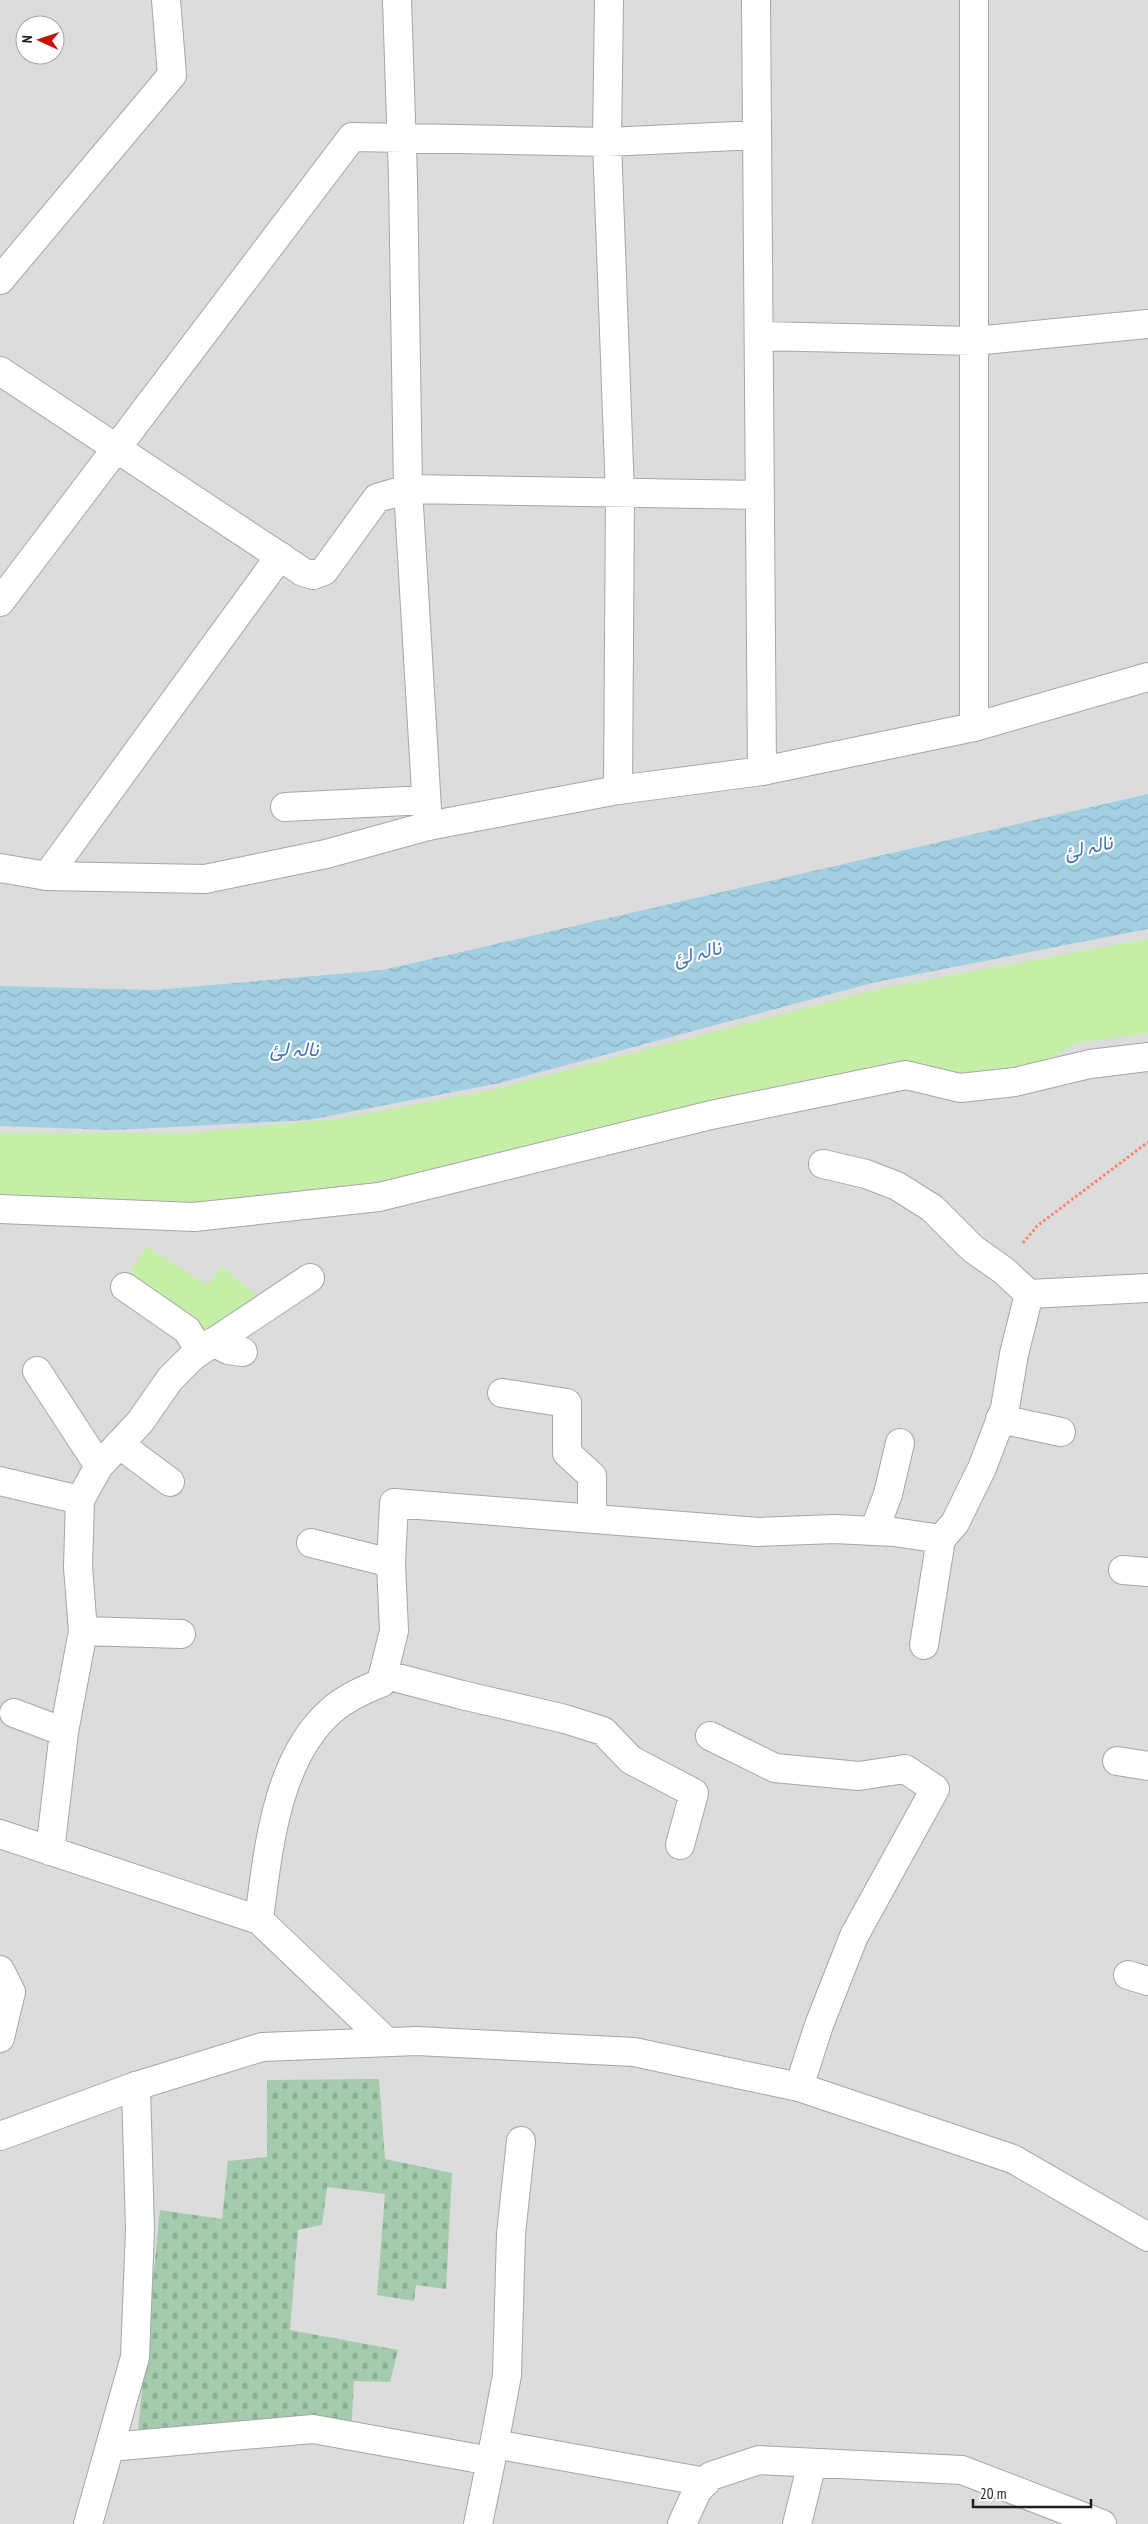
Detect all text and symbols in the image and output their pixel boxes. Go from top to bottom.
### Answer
north arrow [15,15,65,65]
text: N [18,35,36,44]
water label: نالہ لئ [1061,829,1116,865]
water label: نالہ لئ [670,934,725,972]
water label: نالہ لئ [269,1036,320,1062]
scale bar [973,2476,1090,2508]
text: 20 m [980,2484,1006,2503]

